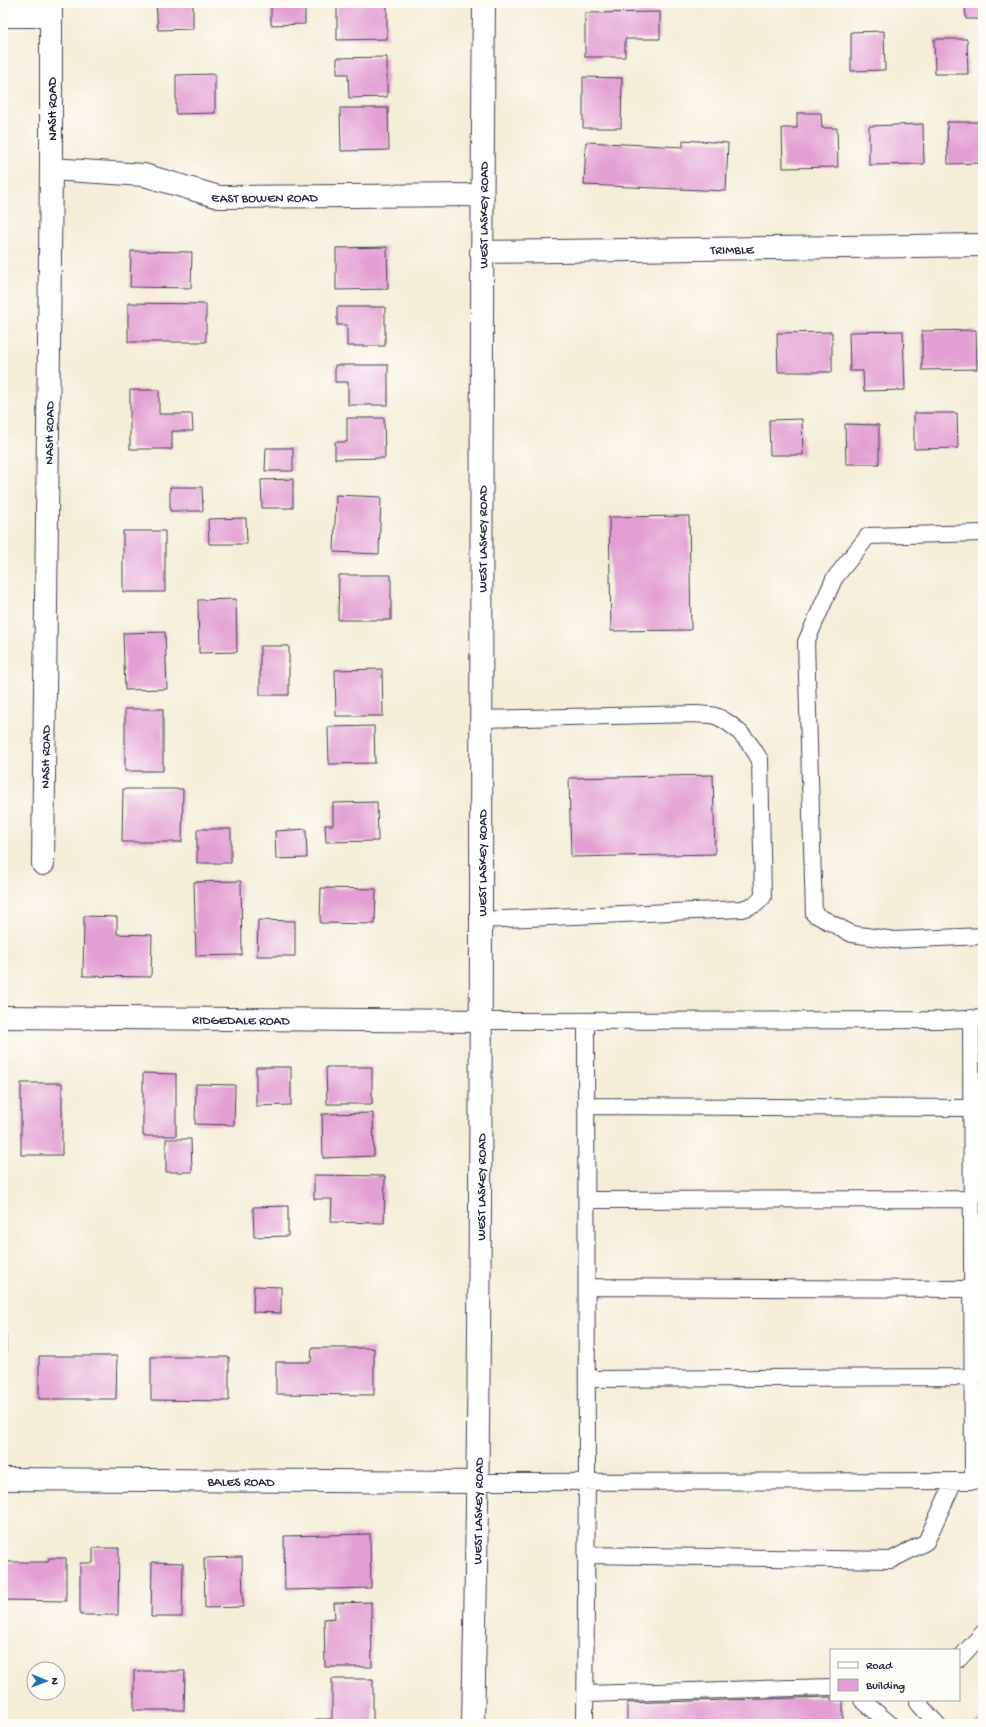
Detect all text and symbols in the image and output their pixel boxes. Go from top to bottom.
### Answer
street label: NASH ROAD [46,77,61,141]
street label: WEST LASKEY ROAD [477,161,493,269]
street label: EAST BOWEN ROAD [209,190,318,207]
street label: TRIMBLE [709,243,755,259]
street label: NASH ROAD [43,401,58,465]
street label: WEST LASKEY ROAD [476,485,491,593]
street label: NASH ROAD [39,725,55,789]
street label: WEST LASKEY ROAD [476,809,491,917]
street label: RIDGEDALE ROAD [192,1014,290,1029]
street label: WEST LASKEY ROAD [475,1133,490,1241]
street label: WEST LASKEY ROAD [471,1457,488,1565]
street label: BALES ROAD [206,1475,275,1491]
legend [830,1649,960,1701]
text: Road [866,1660,893,1674]
north arrow [26,1661,66,1701]
text: N [48,1677,60,1685]
text: Building [865,1680,905,1694]

